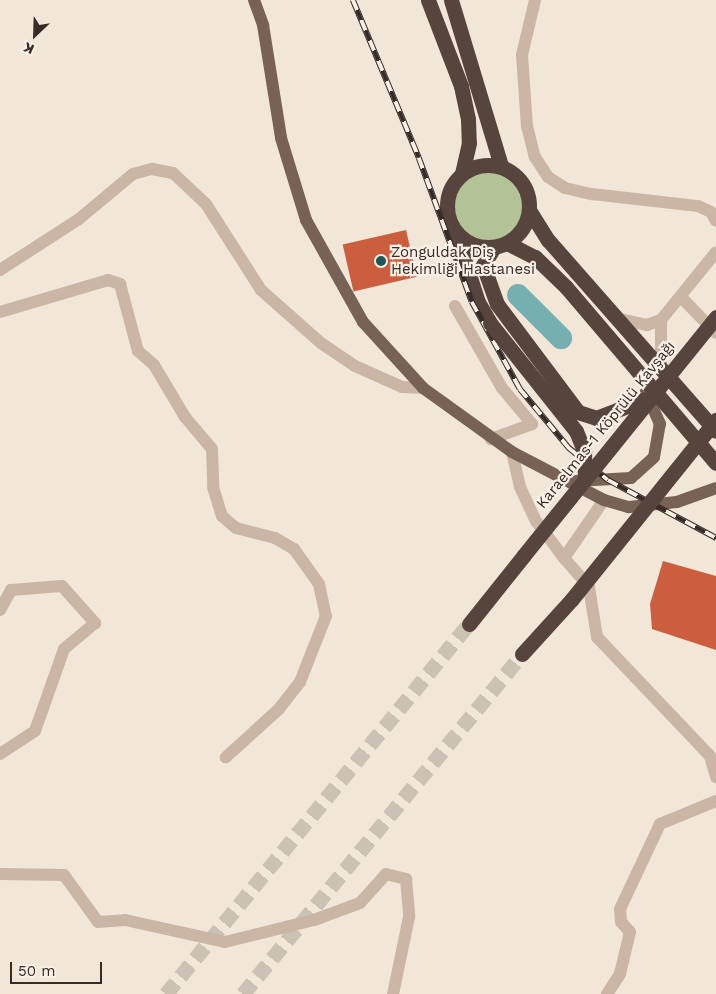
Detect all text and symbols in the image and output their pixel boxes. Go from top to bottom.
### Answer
north arrow [10,10,60,60]
text: K [21,39,37,58]
place label: Zonguldak Diş Hekimliği Hastanesi [391,243,535,278]
marker: Zonguldak Diş Hekimliği Hastanesi [375,255,387,267]
street label: Karaelmas-1 Köprülü Kavşağı [533,338,679,512]
scale bar [12,952,105,984]
text: 50 m [18,962,55,980]

